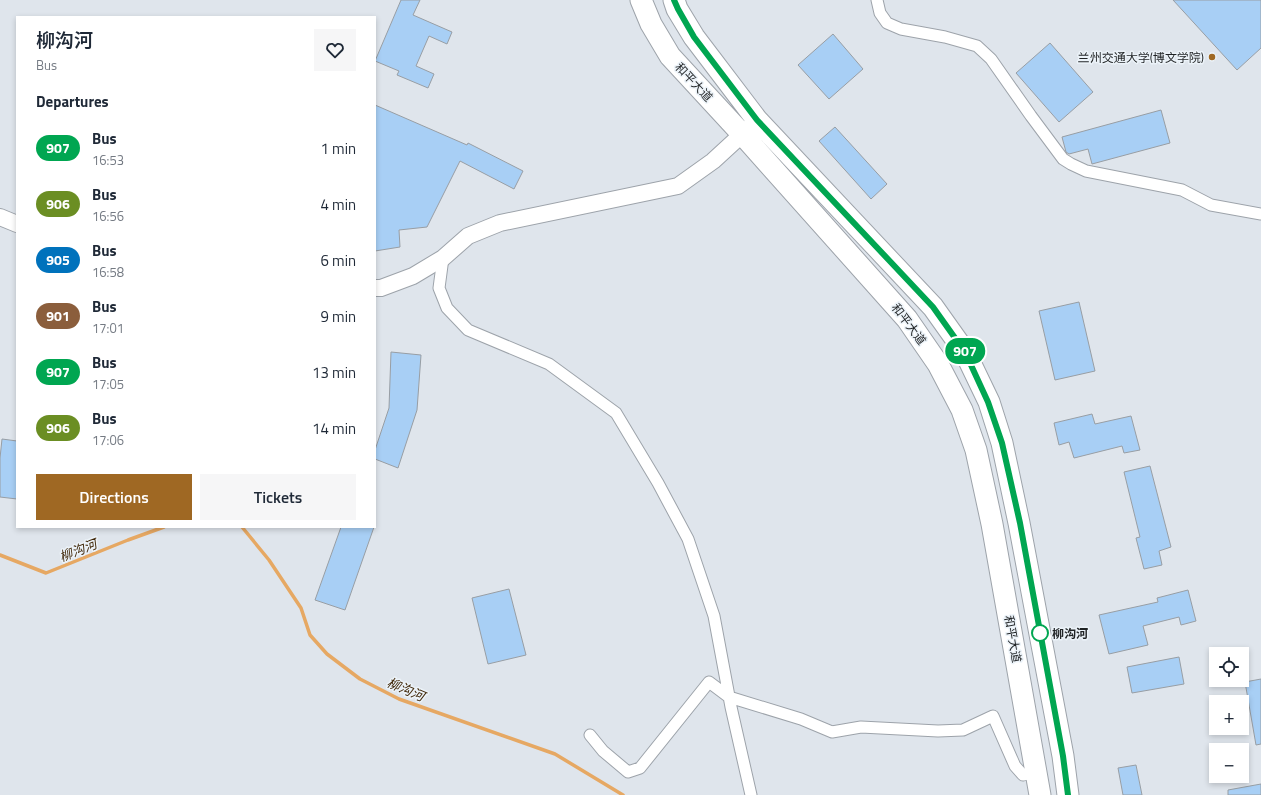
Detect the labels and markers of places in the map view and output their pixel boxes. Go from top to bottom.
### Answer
place label: 兰州交通大学(博文学院) [1078,48,1204,67]
marker: 兰州交通大学(博文学院) [1207,52,1217,62]
marker: 柳沟河 [1031,624,1049,642]
place label: 柳沟河 [1052,624,1088,643]

